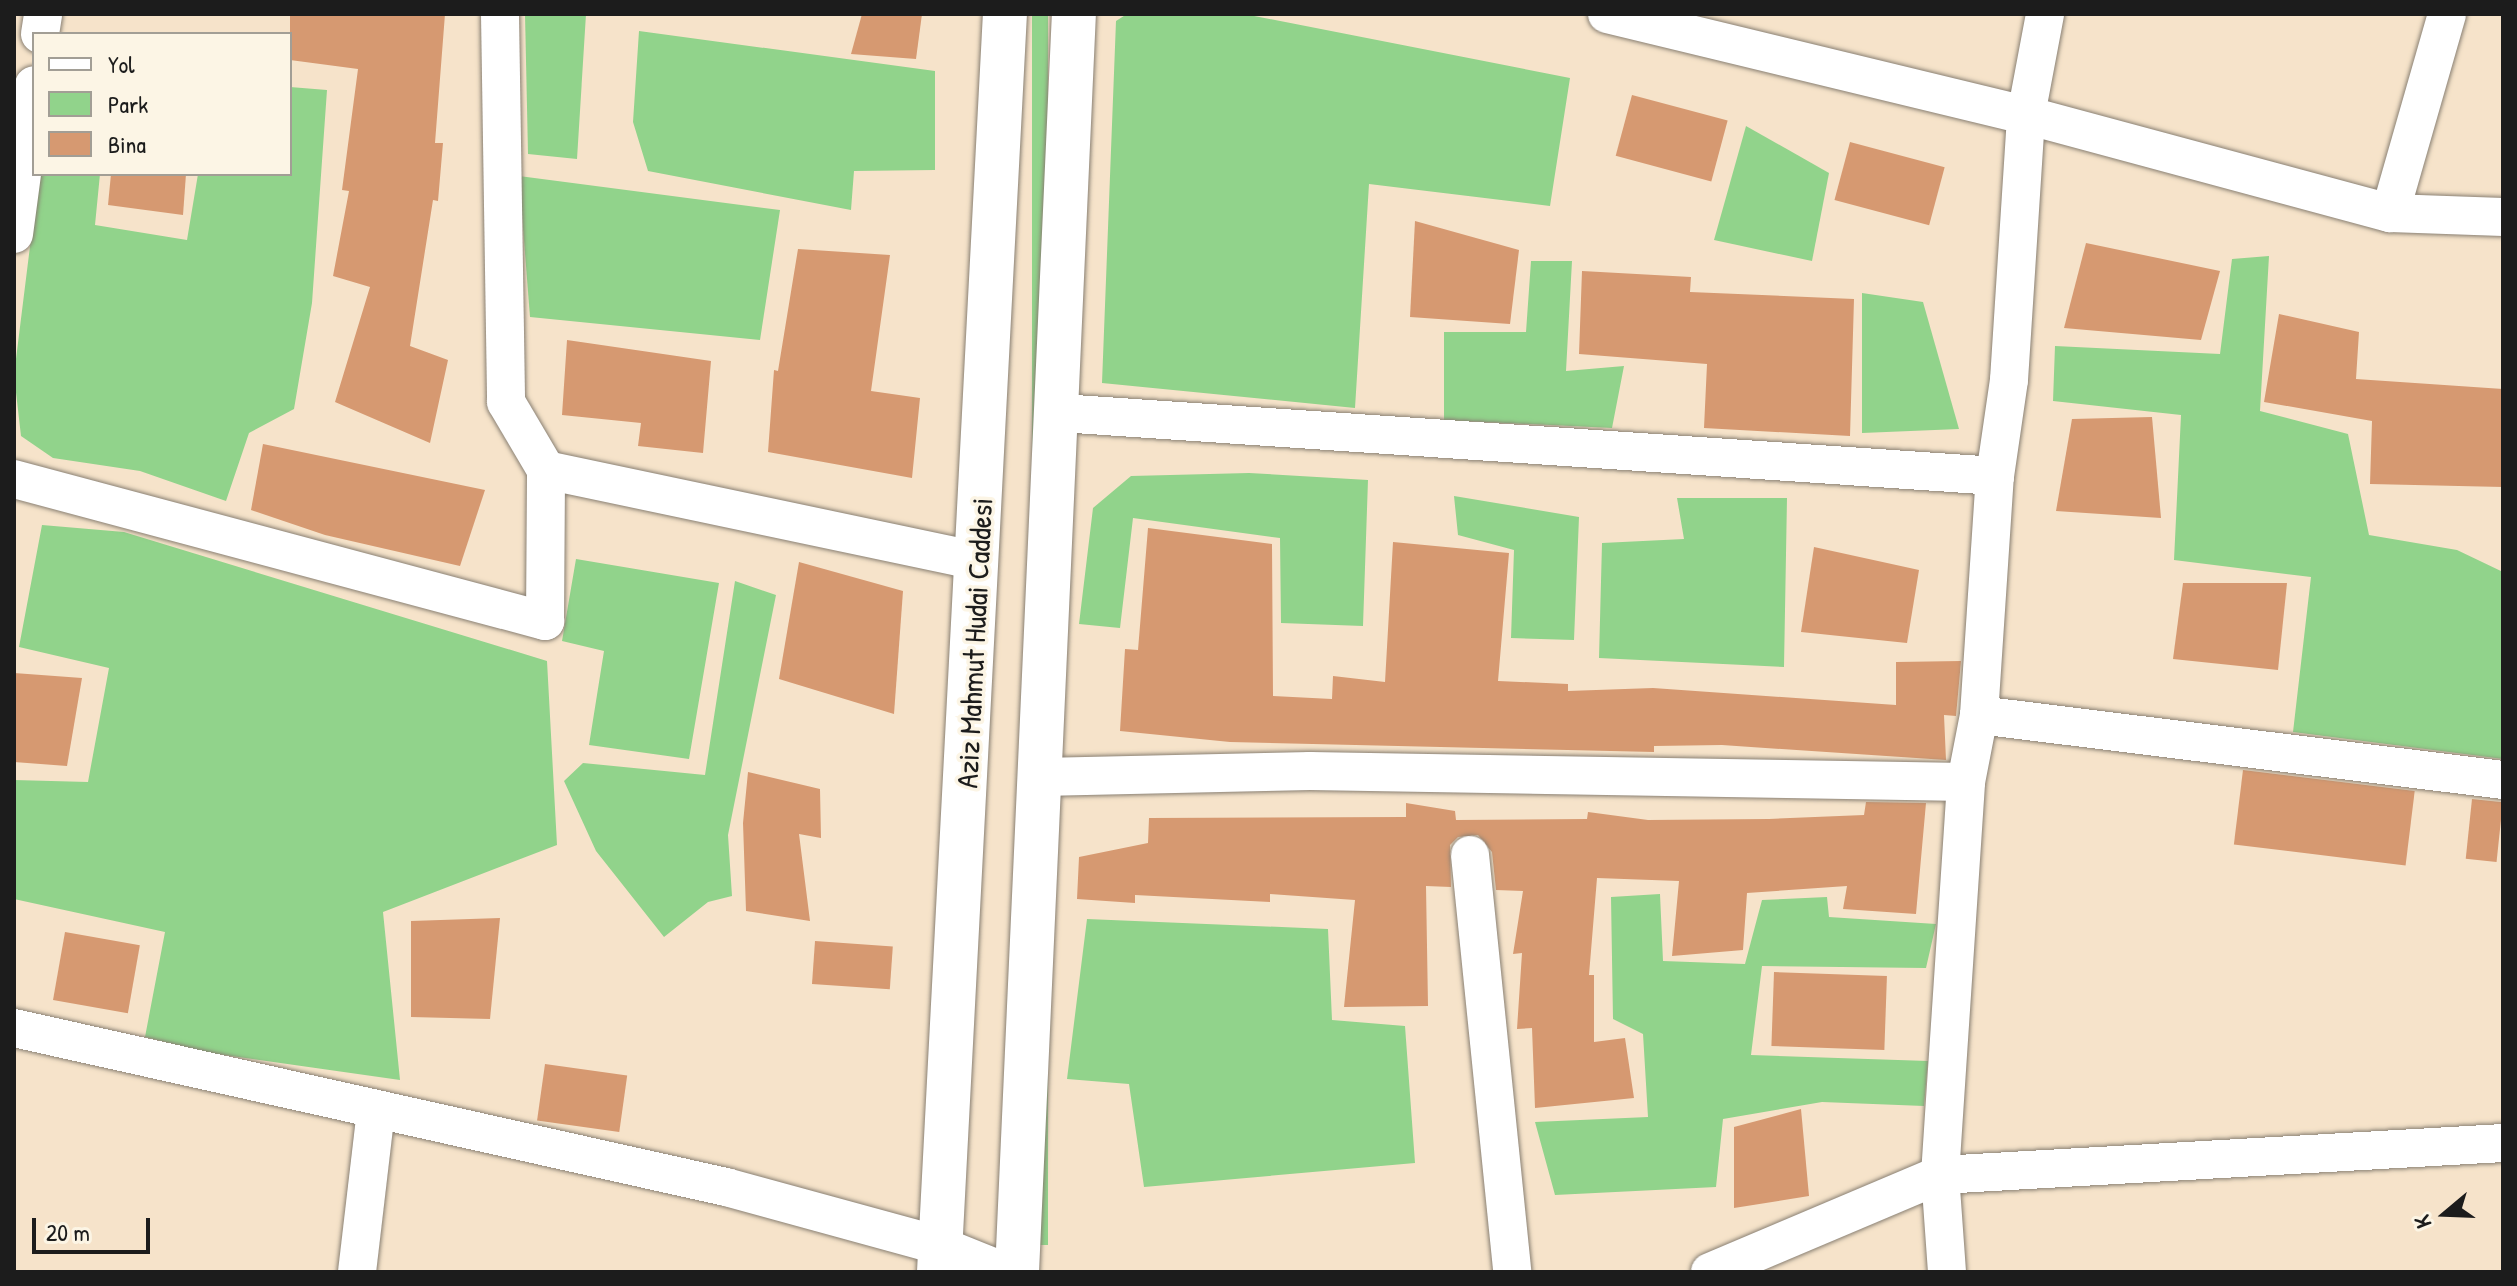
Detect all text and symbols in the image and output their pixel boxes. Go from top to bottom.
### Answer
legend [32,32,292,176]
text: Yol [108,48,135,80]
text: Park [108,88,148,120]
text: Bina [108,128,146,160]
street label: Aziz Mahmut Hudai Caddesi [948,497,1000,789]
north arrow [2405,1174,2485,1254]
scale bar [36,1202,154,1252]
text: K [2406,1211,2438,1232]
text: 20 m [46,1216,90,1248]

